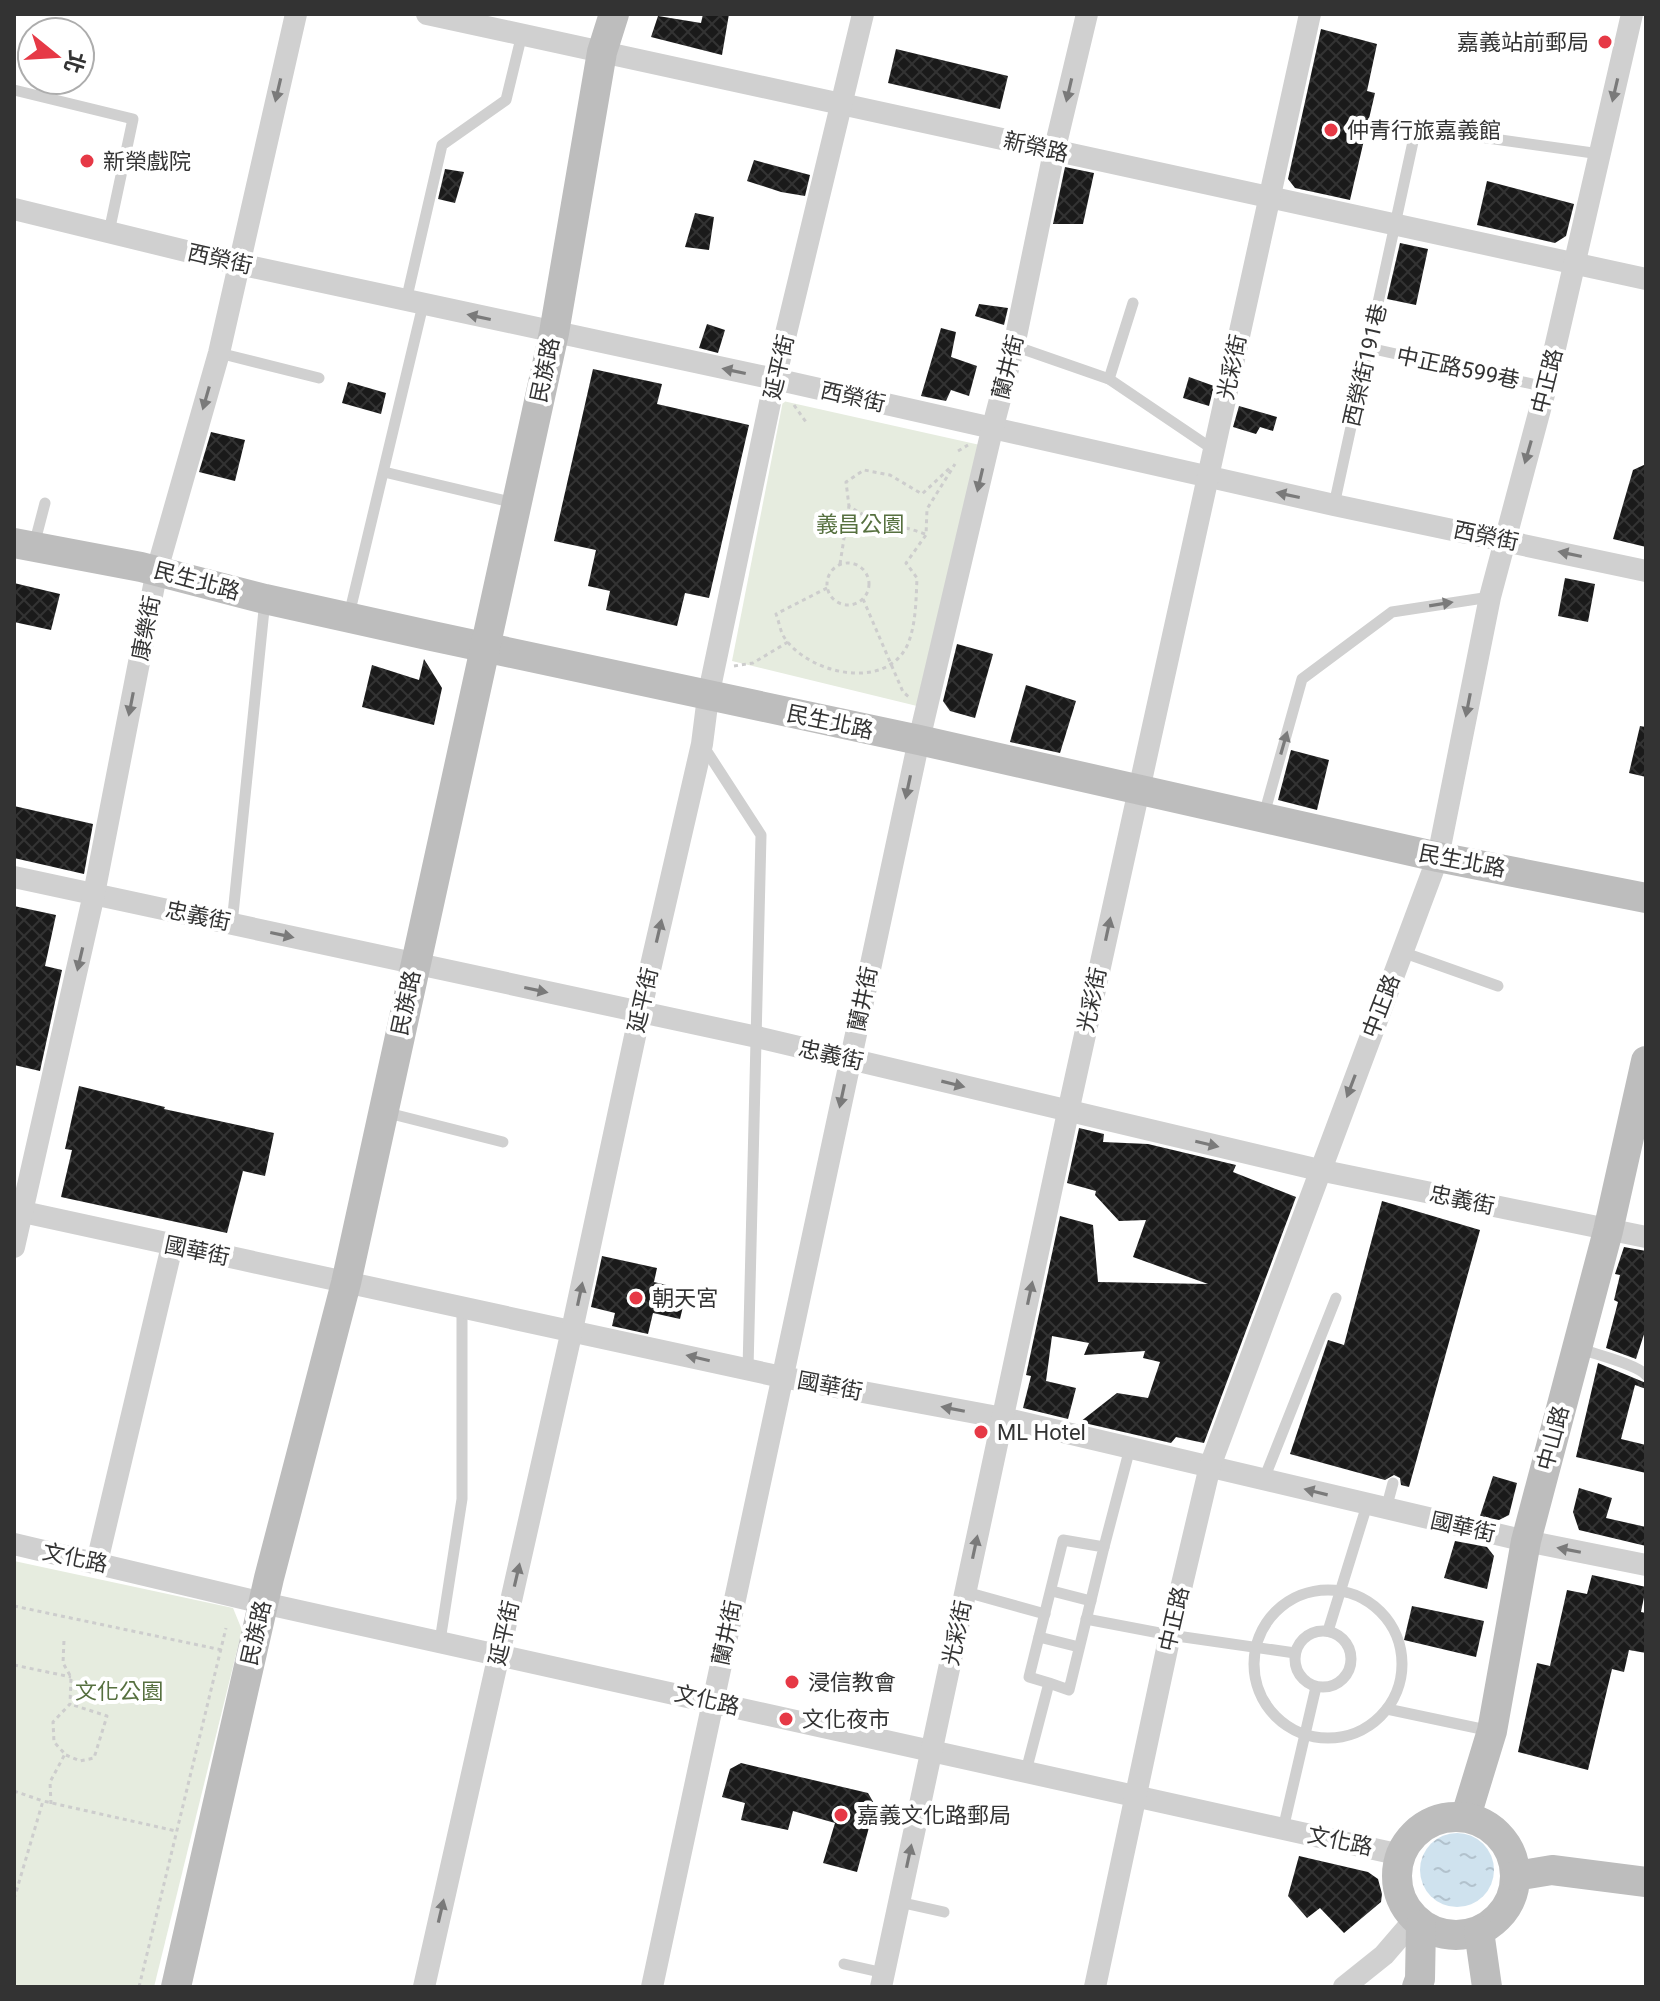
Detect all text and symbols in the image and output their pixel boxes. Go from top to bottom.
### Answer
north arrow [16,16,96,96]
place label: 嘉義站前郵局 [1457,30,1589,55]
marker: 嘉義站前郵局 [1596,33,1614,51]
text: 北 [59,48,90,76]
one-way arrow [1062,77,1075,102]
one-way arrow [271,78,284,103]
one-way arrow [1608,78,1621,103]
place label: 仲青行旅嘉義館 [1347,118,1501,143]
marker: 仲青行旅嘉義館 [1322,121,1340,139]
street label: 新榮路 [1001,127,1071,167]
place label: 新榮戲院 [103,149,191,174]
marker: 新榮戲院 [78,152,96,170]
street label: 西榮街 [185,239,255,279]
street label: 西榮街191巷 [1339,301,1391,429]
one-way arrow [467,310,492,323]
street label: 延平街 [759,332,799,402]
street label: 蘭井街 [988,332,1028,402]
street label: 光彩街 [1213,332,1251,402]
street label: 民族路 [526,335,564,405]
street label: 中正路599巷 [1394,343,1522,393]
street label: 中正路 [1527,346,1567,416]
one-way arrow [721,364,746,376]
street label: 西榮街 [818,377,888,417]
one-way arrow [199,386,212,410]
one-way arrow [1521,440,1534,464]
one-way arrow [973,467,986,492]
one-way arrow [1275,488,1300,501]
park label: 義昌公園 [816,512,904,537]
street label: 西榮街 [1451,517,1521,555]
one-way arrow [1557,547,1582,560]
street label: 民生北路 [151,558,243,604]
street label: 康樂街 [127,593,165,663]
one-way arrow [1429,597,1454,610]
one-way arrow [125,692,137,717]
one-way arrow [1462,692,1474,717]
street label: 民生北路 [784,701,876,743]
one-way arrow [1278,731,1291,755]
one-way arrow [902,775,914,800]
street label: 民生北路 [1416,840,1508,882]
street label: 忠義街 [163,897,233,935]
one-way arrow [1102,916,1115,941]
one-way arrow [653,918,666,943]
one-way arrow [270,929,295,942]
one-way arrow [73,947,85,972]
street label: 蘭井街 [844,964,882,1034]
street label: 延平街 [623,965,663,1035]
street label: 光彩街 [1073,965,1111,1035]
street label: 民族路 [387,968,425,1038]
street label: 中正路 [1358,971,1404,1041]
one-way arrow [524,984,549,997]
street label: 忠義街 [796,1035,866,1075]
one-way arrow [1344,1074,1357,1098]
one-way arrow [941,1078,966,1091]
one-way arrow [835,1084,848,1109]
one-way arrow [1194,1138,1219,1150]
street label: 忠義街 [1427,1181,1497,1219]
street label: 國華街 [162,1232,232,1270]
one-way arrow [1024,1280,1037,1305]
one-way arrow [574,1282,586,1307]
place label: 朝天宮 [652,1286,718,1311]
marker: 朝天宮 [627,1289,645,1307]
one-way arrow [686,1351,711,1364]
street label: 國華街 [795,1367,865,1405]
one-way arrow [941,1403,966,1415]
street label: 中山路 [1532,1403,1574,1473]
place label: ML Hotel [997,1420,1086,1445]
marker: ML Hotel [972,1423,990,1441]
one-way arrow [1303,1486,1328,1498]
street label: 國華街 [1428,1507,1498,1547]
one-way arrow [969,1534,982,1559]
street label: 文化路 [40,1539,110,1577]
one-way arrow [1557,1543,1582,1555]
one-way arrow [511,1563,523,1588]
street label: 中正路 [1154,1584,1194,1654]
street label: 民族路 [236,1598,276,1668]
street label: 延平街 [484,1598,524,1668]
street label: 蘭井街 [708,1598,746,1668]
street label: 光彩街 [938,1598,976,1668]
place label: 浸信教會 [808,1670,896,1695]
marker: 浸信教會 [783,1673,801,1691]
park label: 文化公園 [75,1679,163,1704]
street label: 文化路 [672,1680,742,1720]
place label: 文化夜市 [802,1707,890,1732]
marker: 文化夜市 [777,1710,795,1728]
place label: 嘉義文化路郵局 [857,1803,1011,1828]
marker: 嘉義文化路郵局 [832,1806,850,1824]
street label: 文化路 [1305,1822,1375,1860]
one-way arrow [903,1843,916,1868]
one-way arrow [435,1898,448,1923]

